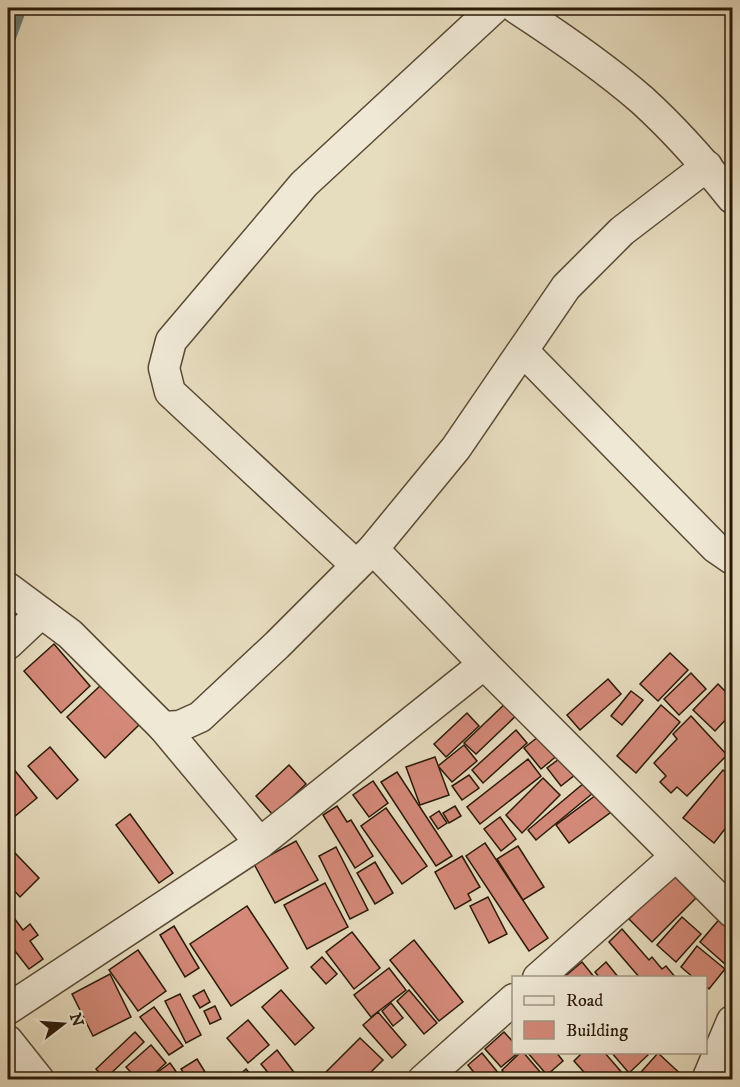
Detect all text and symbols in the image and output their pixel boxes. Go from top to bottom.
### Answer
legend [512,976,707,1054]
text: Road [566,990,603,1012]
north arrow [33,994,93,1054]
text: N [65,1011,88,1029]
text: Building [566,1020,628,1042]

